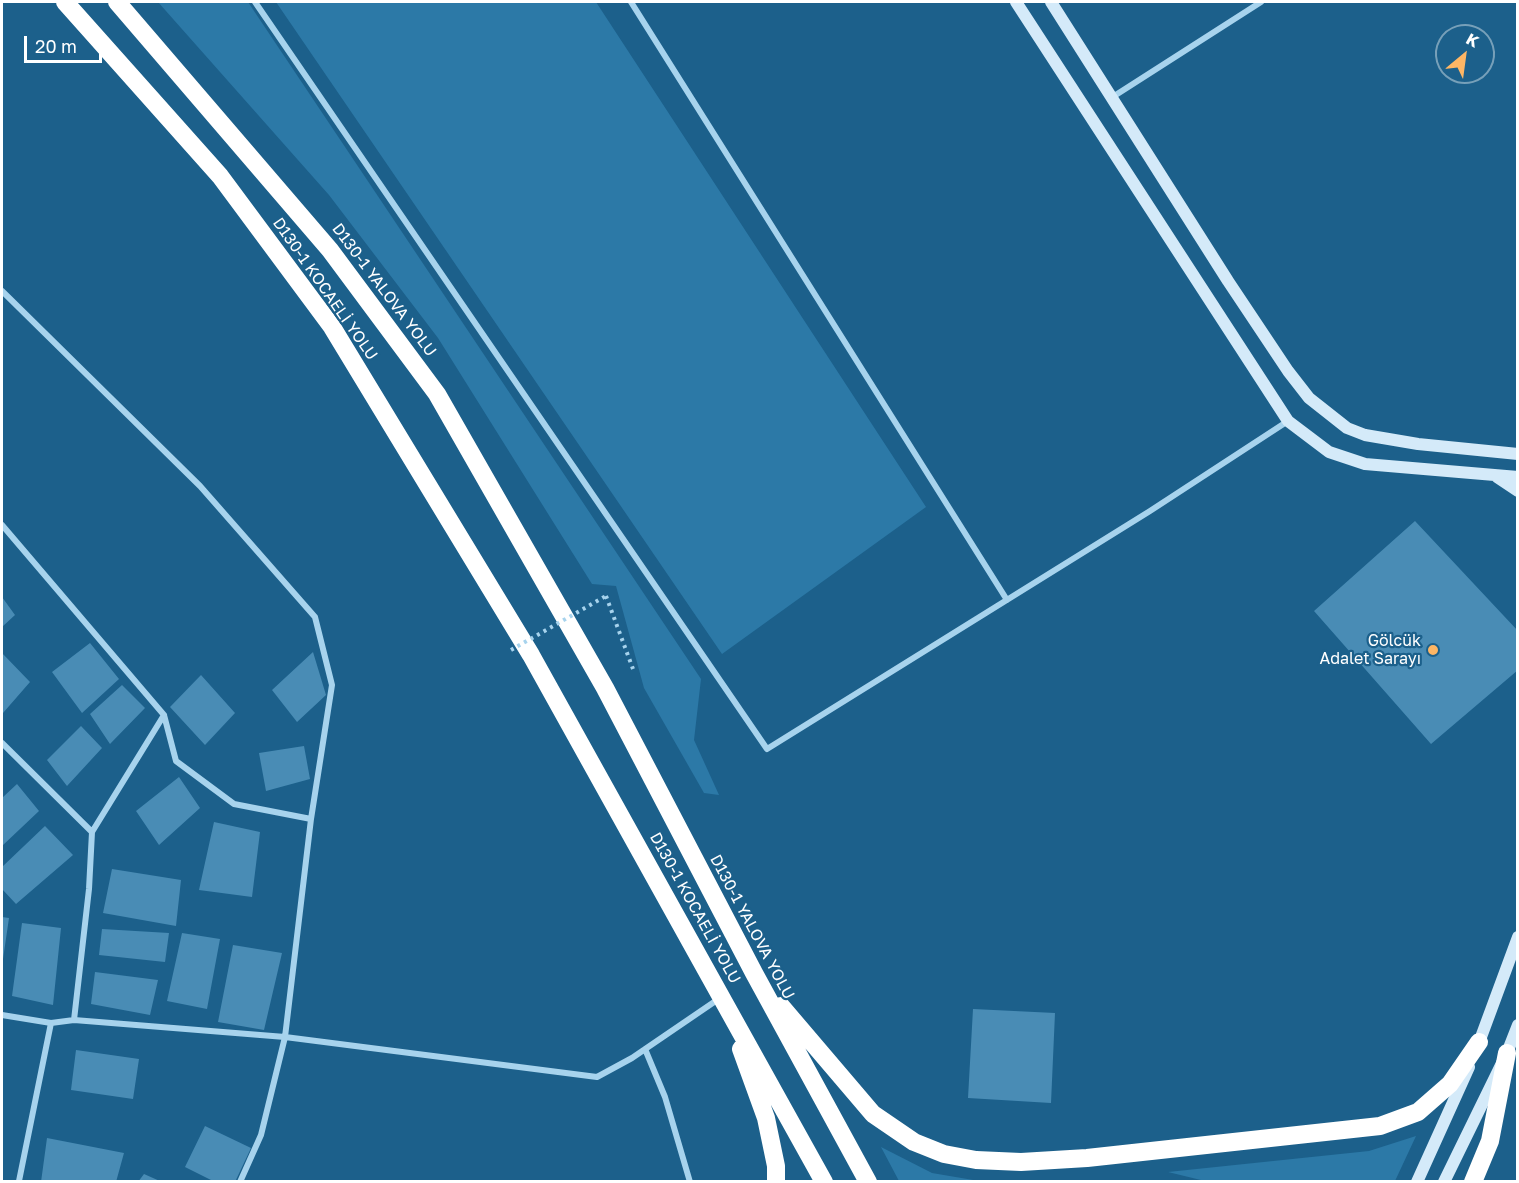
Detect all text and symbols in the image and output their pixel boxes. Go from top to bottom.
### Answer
scale bar [27,24,105,62]
north arrow [1435,24,1495,84]
text: K [1463,28,1483,52]
text: 20 m [35,35,77,57]
street label: D130-1 KOCAELİ YOLU [268,214,382,364]
street label: D130-1 YALOVA YOLU [328,220,440,360]
place label: Gölcük Adalet Sarayı [1320,631,1421,669]
marker: Gölcük Adalet Sarayı [1426,643,1440,657]
street label: D130-1 KOCAELİ YOLU [645,829,745,987]
street label: D130-1 YALOVA YOLU [706,851,798,1003]

